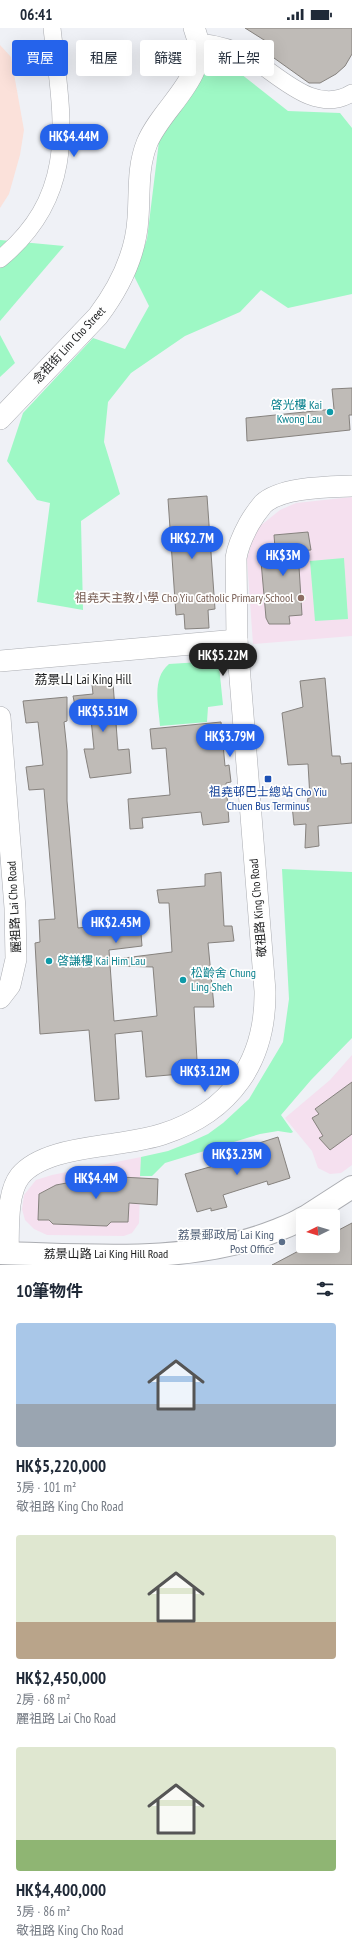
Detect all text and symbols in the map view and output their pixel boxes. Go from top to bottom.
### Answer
text: 06:41 [20,5,52,24]
chip: 買屋 [12,40,68,76]
chip: 租屋 [76,40,132,76]
chip: 篩選 [140,40,196,76]
chip: 新上架 [204,40,274,76]
pin: HK$4.44M [33,124,115,158]
text: HK$4.44M [49,128,99,145]
street label: 念祖街 Lim Cho Street [29,303,109,386]
place label: 啓光樓 Kai Kwong Lau [270,397,322,426]
marker: 啓光樓 Kai Kwong Lau [325,407,335,417]
pin: HK$2.7M [155,526,229,560]
text: HK$2.7M [170,530,214,547]
pin: HK$3M [255,543,311,577]
text: HK$3M [266,547,300,564]
place label: 祖堯天主教小學 Cho Yiu Catholic Primary School [75,590,293,605]
marker: 祖堯天主教小學 Cho Yiu Catholic Primary School [296,593,306,603]
pin: HK$5.22M [182,643,264,677]
text: HK$5.22M [198,647,248,664]
district label: 荔景山 Lai King Hill [35,671,131,688]
pin: HK$5.51M [62,699,144,733]
text: HK$5.51M [78,703,128,720]
pin: HK$3.79M [189,724,271,758]
text: HK$3.79M [205,728,255,745]
marker: 祖堯邨巴士總站 Cho Yiu Chuen Bus Terminus [263,774,273,784]
place label: 祖堯邨巴士總站 Cho Yiu Chuen Bus Terminus [209,784,327,813]
street label: 敬祖路 King Cho Road [246,858,269,958]
street label: 麗祖路 Lai Cho Road [4,861,23,953]
pin: HK$2.45M [75,910,157,944]
text: HK$2.45M [91,914,141,931]
place label: 啓謙樓 Kai Him Lau [57,953,145,968]
marker: 啓謙樓 Kai Him Lau [44,956,54,966]
place label: 松齡舍 Chung Ling Sheh [191,965,256,994]
marker: 松齡舍 Chung Ling Sheh [178,975,188,985]
pin: HK$3.12M [164,1059,246,1093]
text: HK$3.12M [180,1063,230,1080]
pin: HK$3.23M [196,1142,278,1176]
text: HK$3.23M [212,1146,262,1163]
pin: HK$4.4M [59,1166,133,1200]
text: HK$4.4M [74,1170,118,1187]
north arrow [296,1209,340,1253]
map controls [296,1209,340,1253]
place label: 荔景郵政局 Lai King Post Office [178,1227,274,1256]
marker: 荔景郵政局 Lai King Post Office [277,1237,287,1247]
street label: 荔景山路 Lai King Hill Road [44,1246,168,1261]
icon: filters [314,1278,336,1300]
text: 10筆物件 [16,1280,83,1302]
icon: home [140,1349,212,1421]
text: HK$5,220,000 [16,1455,106,1477]
text: 3房 · 101 m² [16,1479,76,1496]
text: 敬祖路 King Cho Road [16,1498,123,1515]
icon: home [140,1561,212,1633]
text: HK$2,450,000 [16,1667,106,1689]
text: 2房 · 68 m² [16,1691,70,1708]
text: 麗祖路 Lai Cho Road [16,1710,116,1727]
icon: home [140,1773,212,1845]
text: HK$4,400,000 [16,1879,106,1901]
text: 3房 · 86 m² [16,1903,70,1920]
text: 敬祖路 King Cho Road [16,1922,123,1939]

